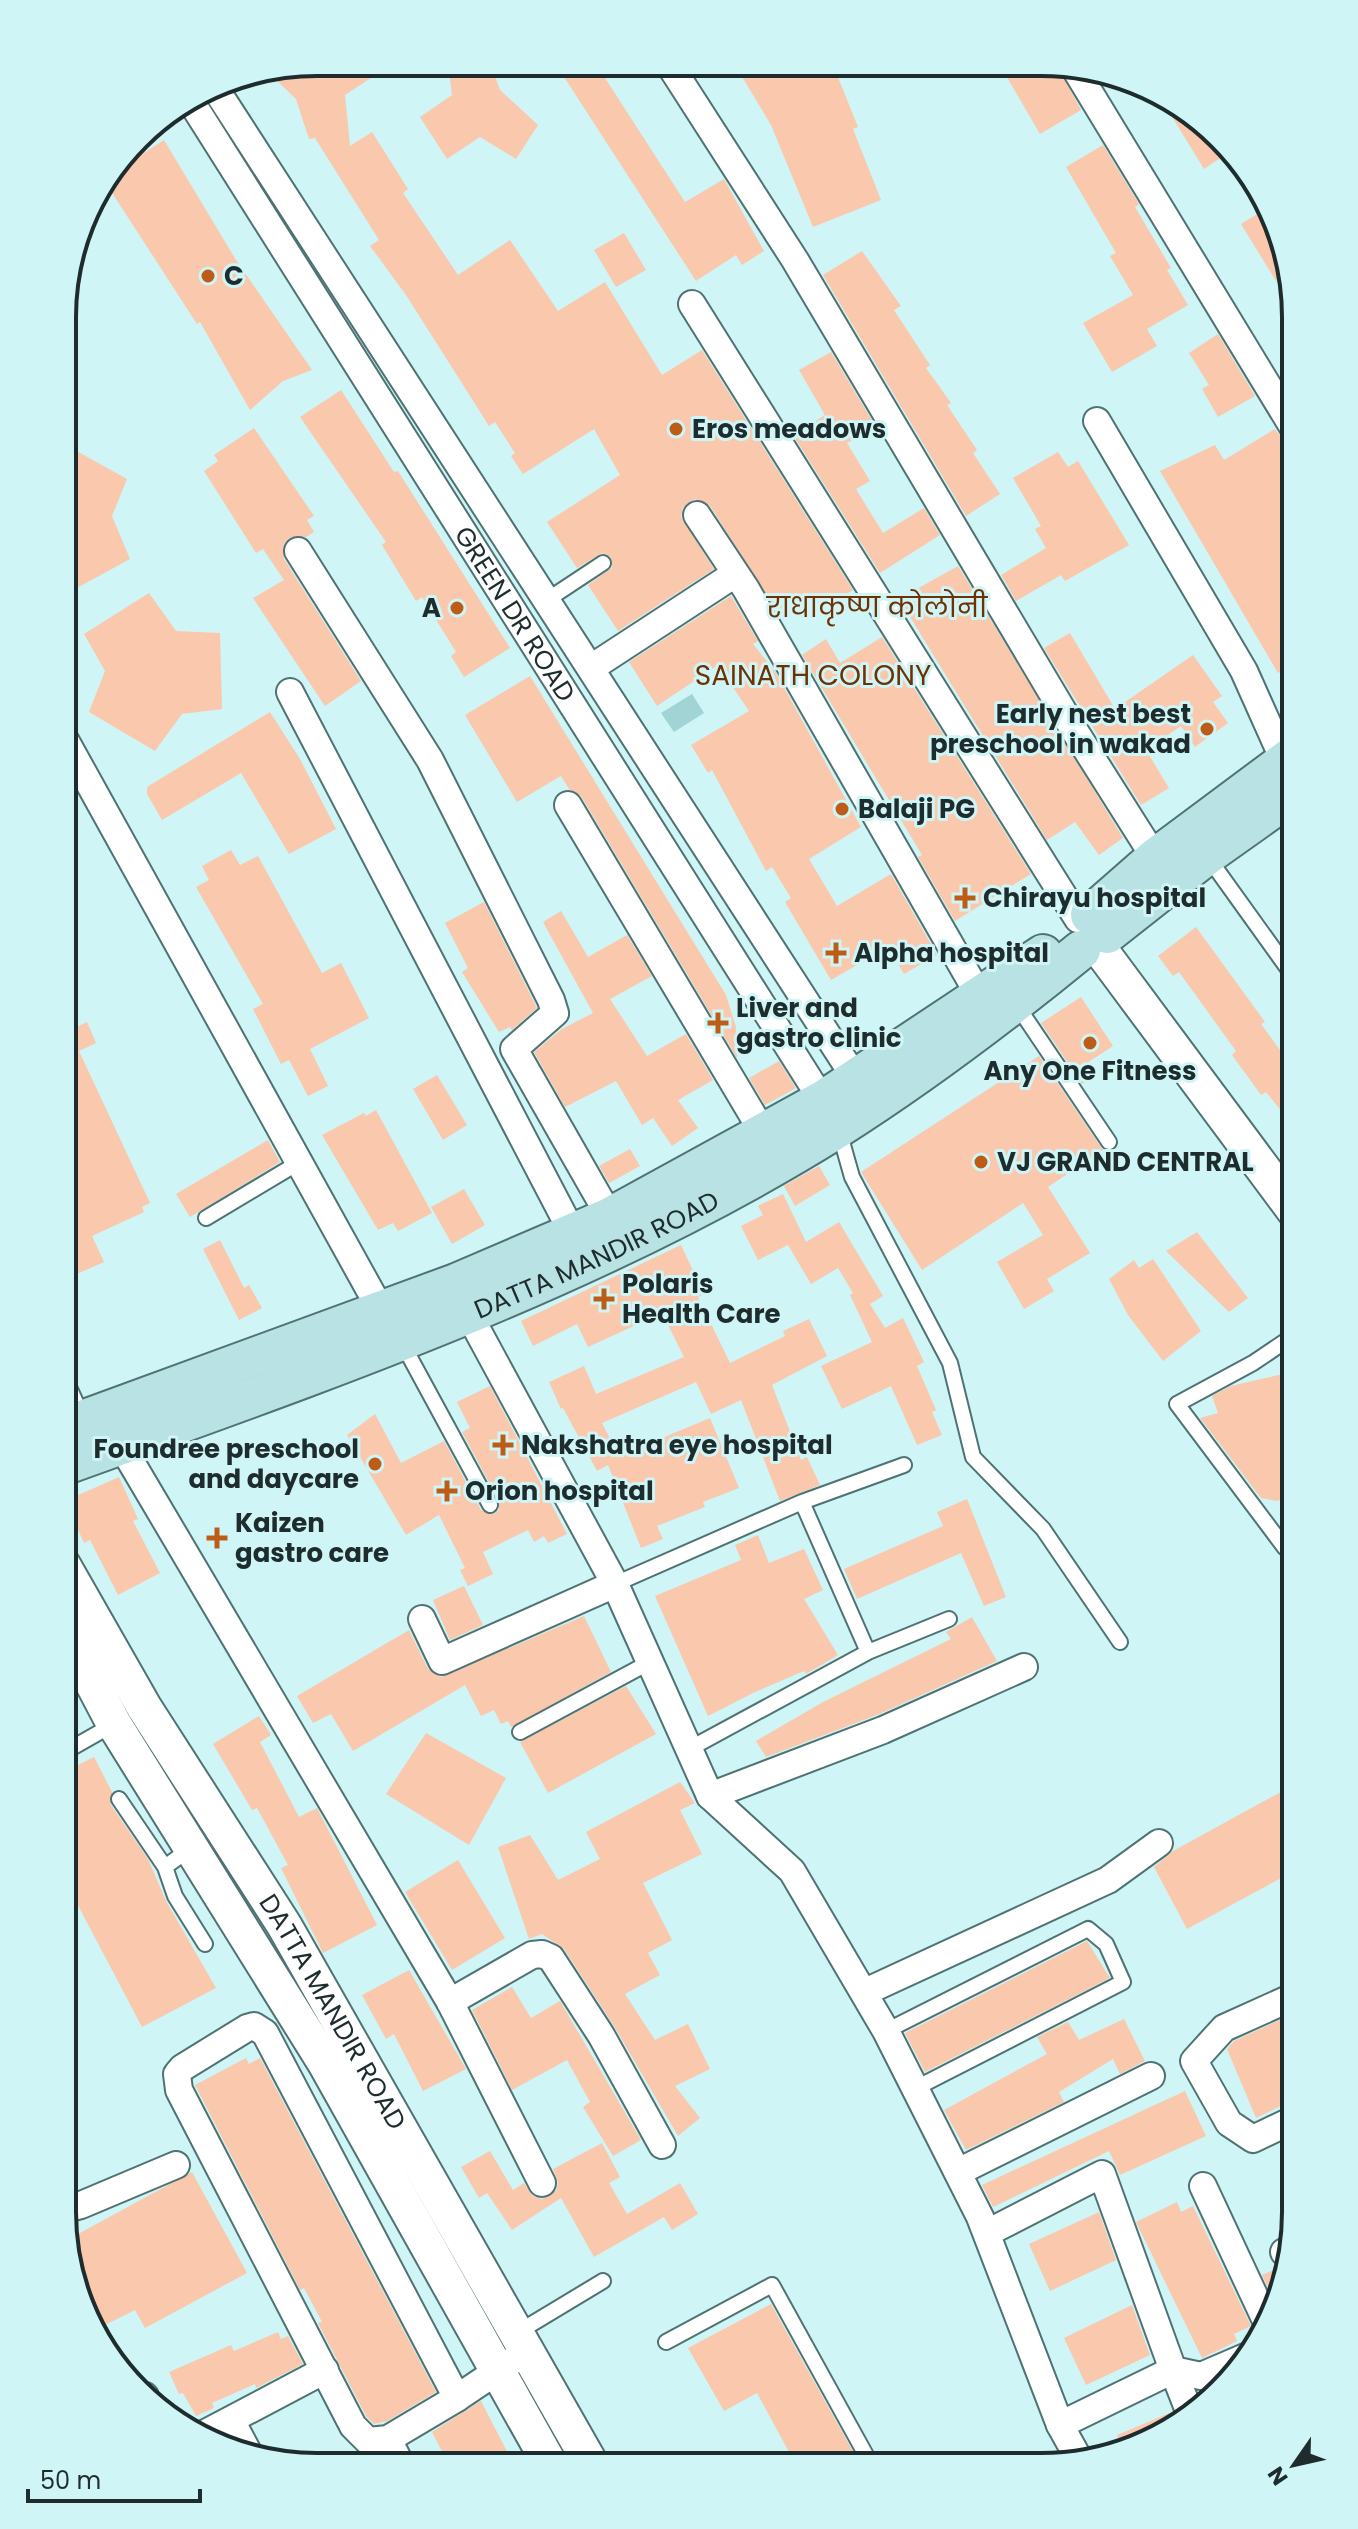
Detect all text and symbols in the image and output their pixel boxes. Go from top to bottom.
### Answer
place label: C [224,258,244,294]
marker: C [199,267,217,285]
place label: Eros meadows [692,411,886,447]
marker: Eros meadows [667,420,685,438]
street label: GREEN DR ROAD [446,519,584,709]
district label: राधाकृष्ण कोलोनी [766,588,988,627]
place label: A [422,590,441,626]
marker: A [448,599,466,617]
district label: SAINATH COLONY [695,656,931,695]
place label: Early nest best preschool in wakad [930,696,1191,762]
marker: Early nest best preschool in wakad [1198,720,1216,738]
place label: Balaji PG [858,791,975,827]
marker: Balaji PG [833,800,851,818]
place label: Chirayu hospital [983,880,1206,916]
marker: Chirayu hospital [954,887,976,909]
place label: Alpha hospital [854,935,1049,971]
marker: Alpha hospital [825,942,847,964]
place label: Liver and gastro clinic [736,990,902,1056]
marker: Liver and gastro clinic [707,1012,729,1034]
marker: Any One Fitness [1081,1034,1099,1052]
place label: Any One Fitness [983,1053,1197,1089]
place label: VJ GRAND CENTRAL [997,1144,1254,1180]
marker: VJ GRAND CENTRAL [972,1153,990,1171]
street label: DATTA MANDIR ROAD [469,1182,725,1328]
place label: Polaris Health Care [622,1266,781,1332]
marker: Polaris Health Care [593,1288,615,1310]
place label: Nakshatra eye hospital [521,1427,833,1463]
place label: Foundree preschool and daycare [93,1431,359,1497]
marker: Nakshatra eye hospital [492,1434,514,1456]
marker: Foundree preschool and daycare [366,1455,384,1473]
place label: Orion hospital [465,1473,654,1509]
marker: Orion hospital [436,1480,458,1502]
place label: Kaizen gastro care [235,1505,389,1571]
marker: Kaizen gastro care [206,1527,228,1549]
street label: DATTA MANDIR ROAD [251,1887,415,2136]
north arrow [1254,2425,1334,2505]
scale bar [28,2453,200,2503]
text: N [1260,2460,1295,2491]
text: 50 m [40,2464,101,2497]

